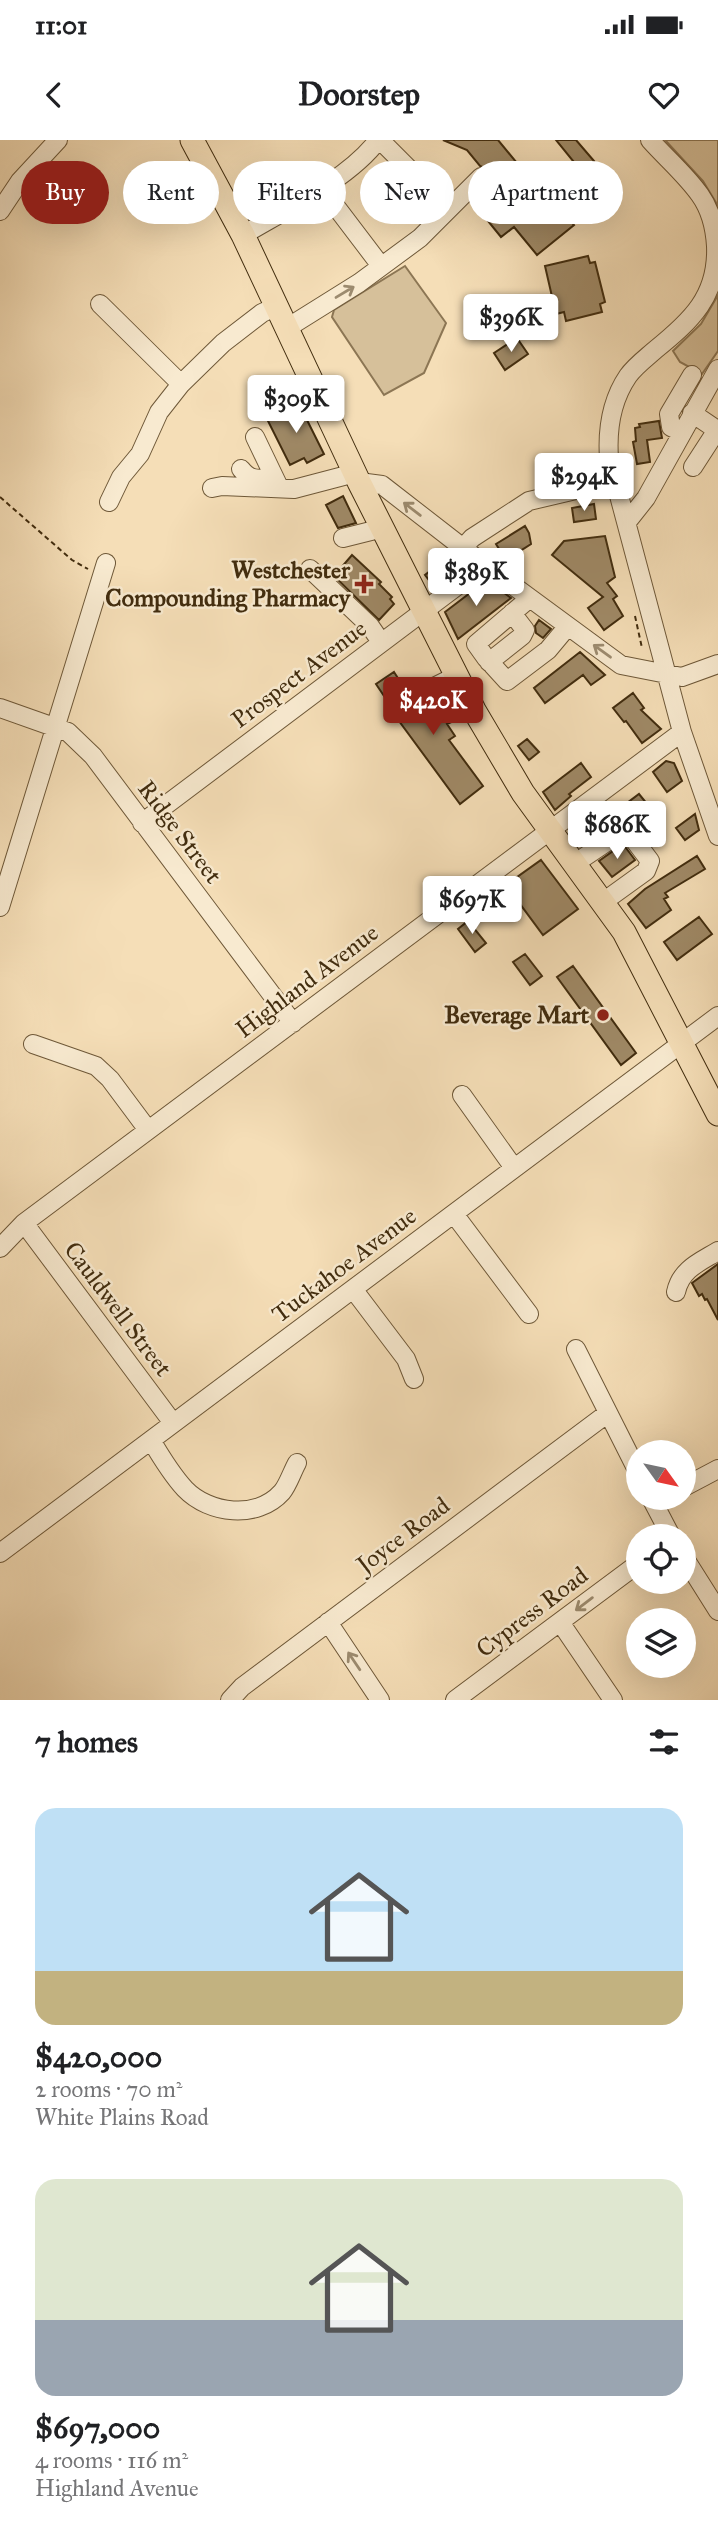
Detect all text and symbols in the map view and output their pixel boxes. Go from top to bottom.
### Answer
text: 11:01 [35,9,87,41]
text: Doorstep [298,75,420,114]
icon: back [35,76,73,114]
icon: heart [645,76,683,114]
chip: Buy [21,161,109,224]
chip: Rent [123,161,219,224]
chip: Filters [233,161,346,224]
chip: New [360,161,454,224]
chip: Apartment [468,161,623,224]
one-way arrow [335,284,355,298]
pin: $396K [462,294,560,354]
text: $396K [479,303,543,331]
pin: $309K [247,376,345,435]
text: $309K [263,384,329,412]
pin: $294K [535,454,633,513]
text: $294K [551,462,617,490]
one-way arrow [403,501,421,516]
pin: $389K [427,548,525,608]
place label: Westchester Compounding Pharmacy [105,555,352,613]
text: $389K [444,557,508,585]
marker: Westchester Compounding Pharmacy [356,576,372,592]
street label: Prospect Avenue [226,613,372,735]
one-way arrow [593,644,612,658]
pin: $420K [384,678,482,737]
text: $420K [399,686,467,714]
street label: Ridge Street [131,774,229,890]
pin: $686K [568,802,666,861]
text: $686K [584,810,650,838]
pin: $697K [423,876,521,936]
text: $697K [439,885,505,913]
street label: Highland Avenue [230,918,384,1044]
place label: Beverage Mart [444,1000,590,1030]
marker: Beverage Mart [595,1007,611,1023]
street label: Tuckahoe Avenue [266,1201,422,1329]
street label: Cauldwell Street [58,1236,179,1383]
north arrow [626,1440,696,1510]
map controls [626,1440,696,1678]
street label: Joyce Road [348,1490,455,1582]
button: locate [626,1524,696,1594]
street label: Cypress Road [470,1560,594,1664]
one-way arrow [575,1596,594,1611]
button: layers [626,1608,696,1678]
one-way arrow [347,1652,361,1671]
icon: filters [645,1723,683,1761]
text: 7 homes [35,1724,138,1760]
icon: home [296,1854,422,1980]
text: $420,000 [35,2039,162,2075]
text: 2 rooms · 70 m² [35,2075,183,2103]
text: White Plains Road [35,2103,209,2131]
icon: home [296,2225,422,2351]
text: $697,000 [35,2410,160,2446]
text: 4 rooms · 116 m² [35,2446,188,2474]
text: Highland Avenue [35,2474,199,2502]

